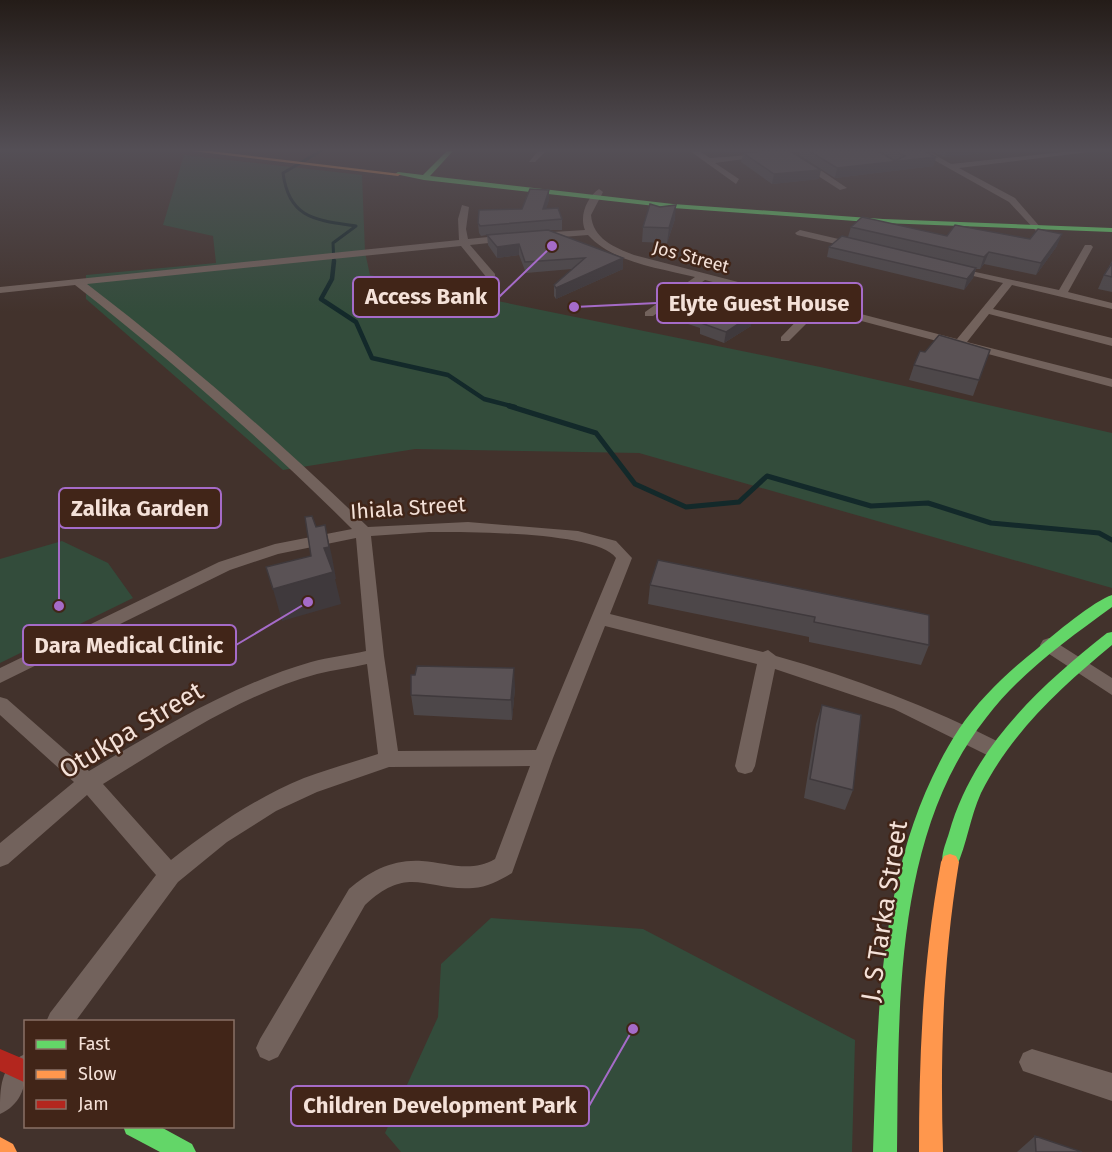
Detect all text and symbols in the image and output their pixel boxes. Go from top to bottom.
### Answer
street label: Jos Street [650,236,732,278]
callout: Access Bank [353,277,499,317]
text: Access Bank [364,283,488,310]
callout: Elyte Guest House [657,283,862,323]
text: Elyte Guest House [669,290,849,317]
callout: Zalika Garden [59,488,221,528]
street label: Ihiala Street [349,491,467,525]
text: Zalika Garden [71,495,209,522]
callout: Dara Medical Clinic [23,625,236,665]
text: Dara Medical Clinic [35,632,224,659]
street label: Otukpa Street [54,675,209,786]
street label: J. S Tarka Street [855,818,914,1004]
legend [24,1020,234,1128]
text: Fast [78,1033,111,1055]
text: Slow [78,1063,117,1085]
callout: Children Development Park [291,1086,589,1126]
text: Children Development Park [303,1092,578,1119]
text: Jam [78,1093,109,1115]

